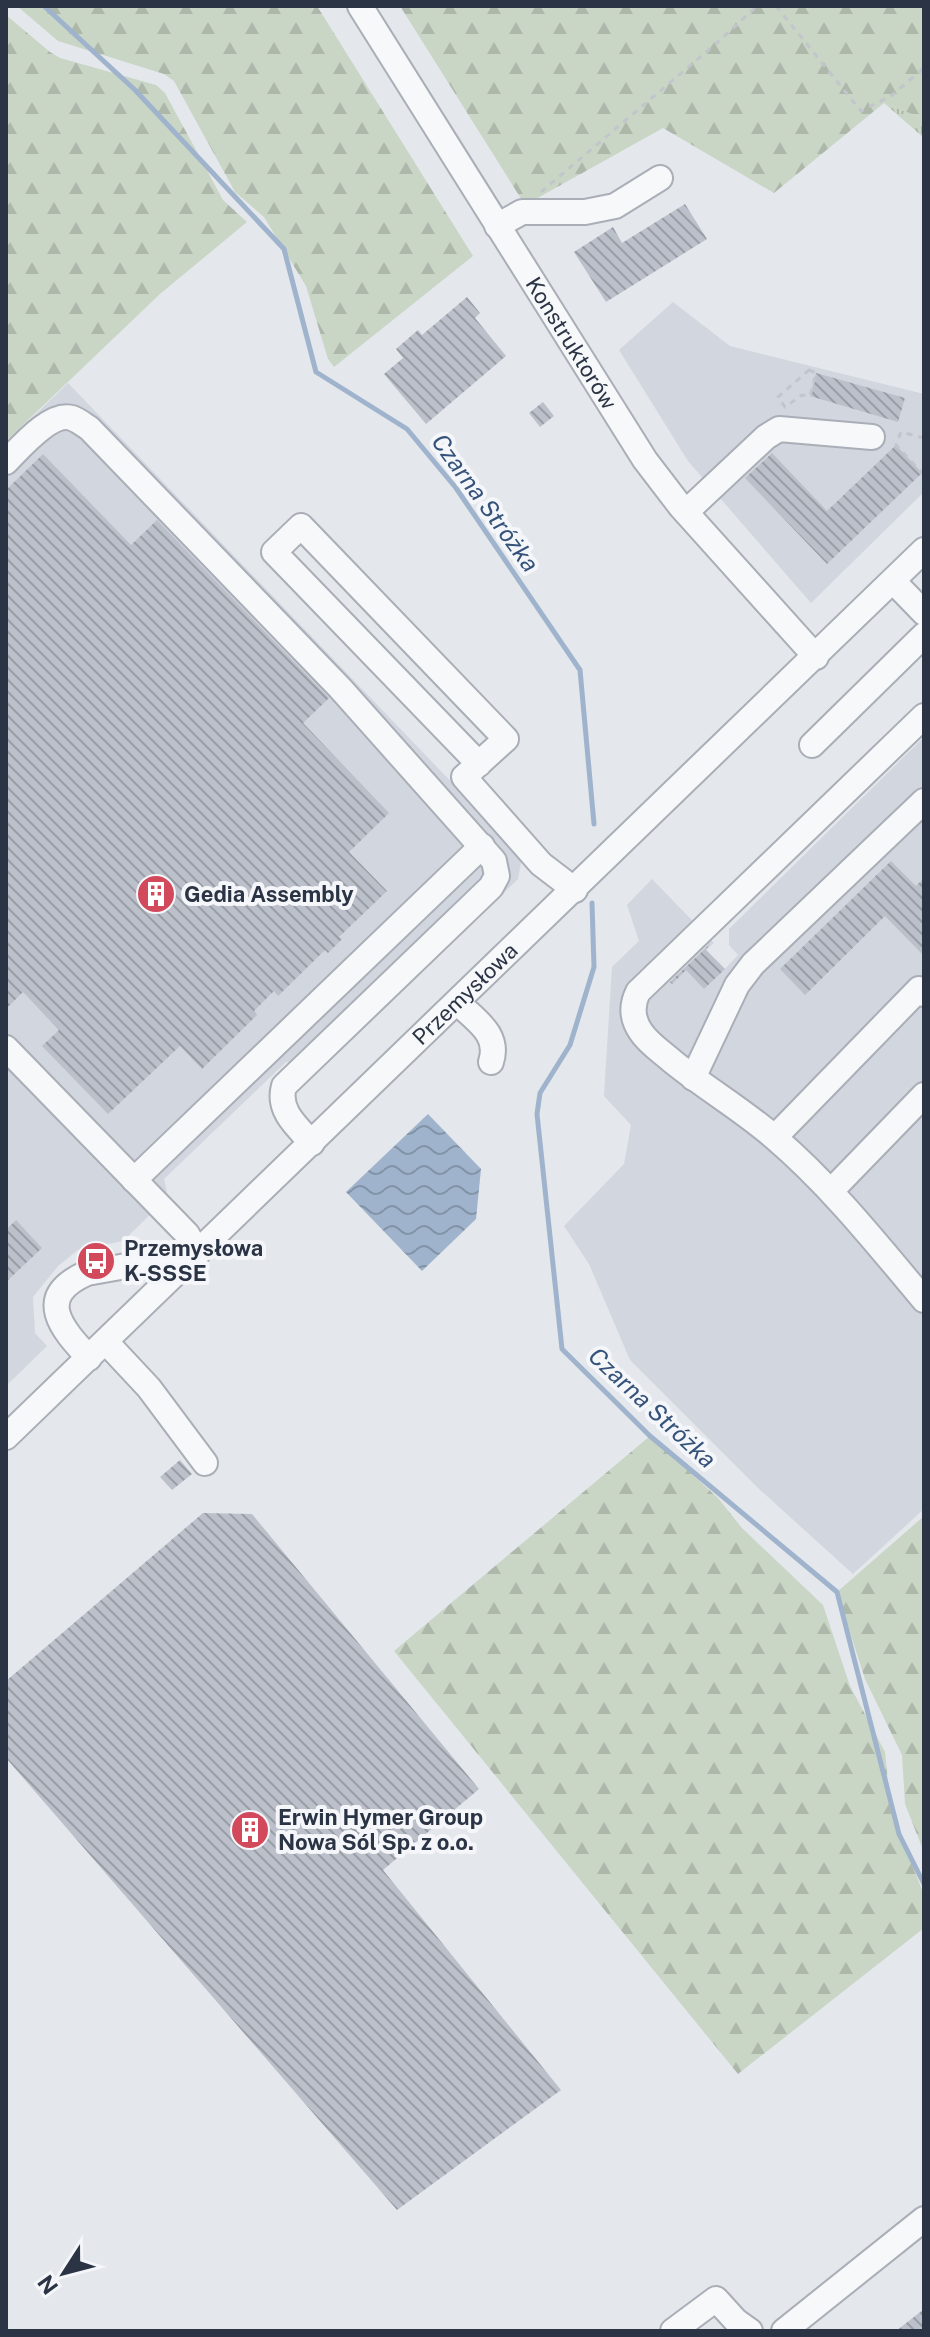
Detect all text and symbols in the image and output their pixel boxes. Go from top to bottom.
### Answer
street label: Konstruktorów [520,272,623,414]
water label: Czarna Stróżka [426,428,545,577]
building icon: Gedia Assembly [135,873,177,915]
place label: Gedia Assembly [184,881,354,907]
street label: Przemysłowa [407,937,523,1050]
place label: Przemysłowa K-SSSE [124,1235,263,1286]
bus stop icon: Przemysłowa K-SSSE [75,1240,117,1282]
water label: Czarna Stróżka [583,1341,722,1473]
place label: Erwin Hymer Group Nowa Sól Sp. z o.o. [278,1804,483,1855]
building icon: Erwin Hymer Group Nowa Sól Sp. z o.o. [229,1809,271,1851]
north arrow [24,2233,104,2313]
text: N [32,2270,63,2299]

